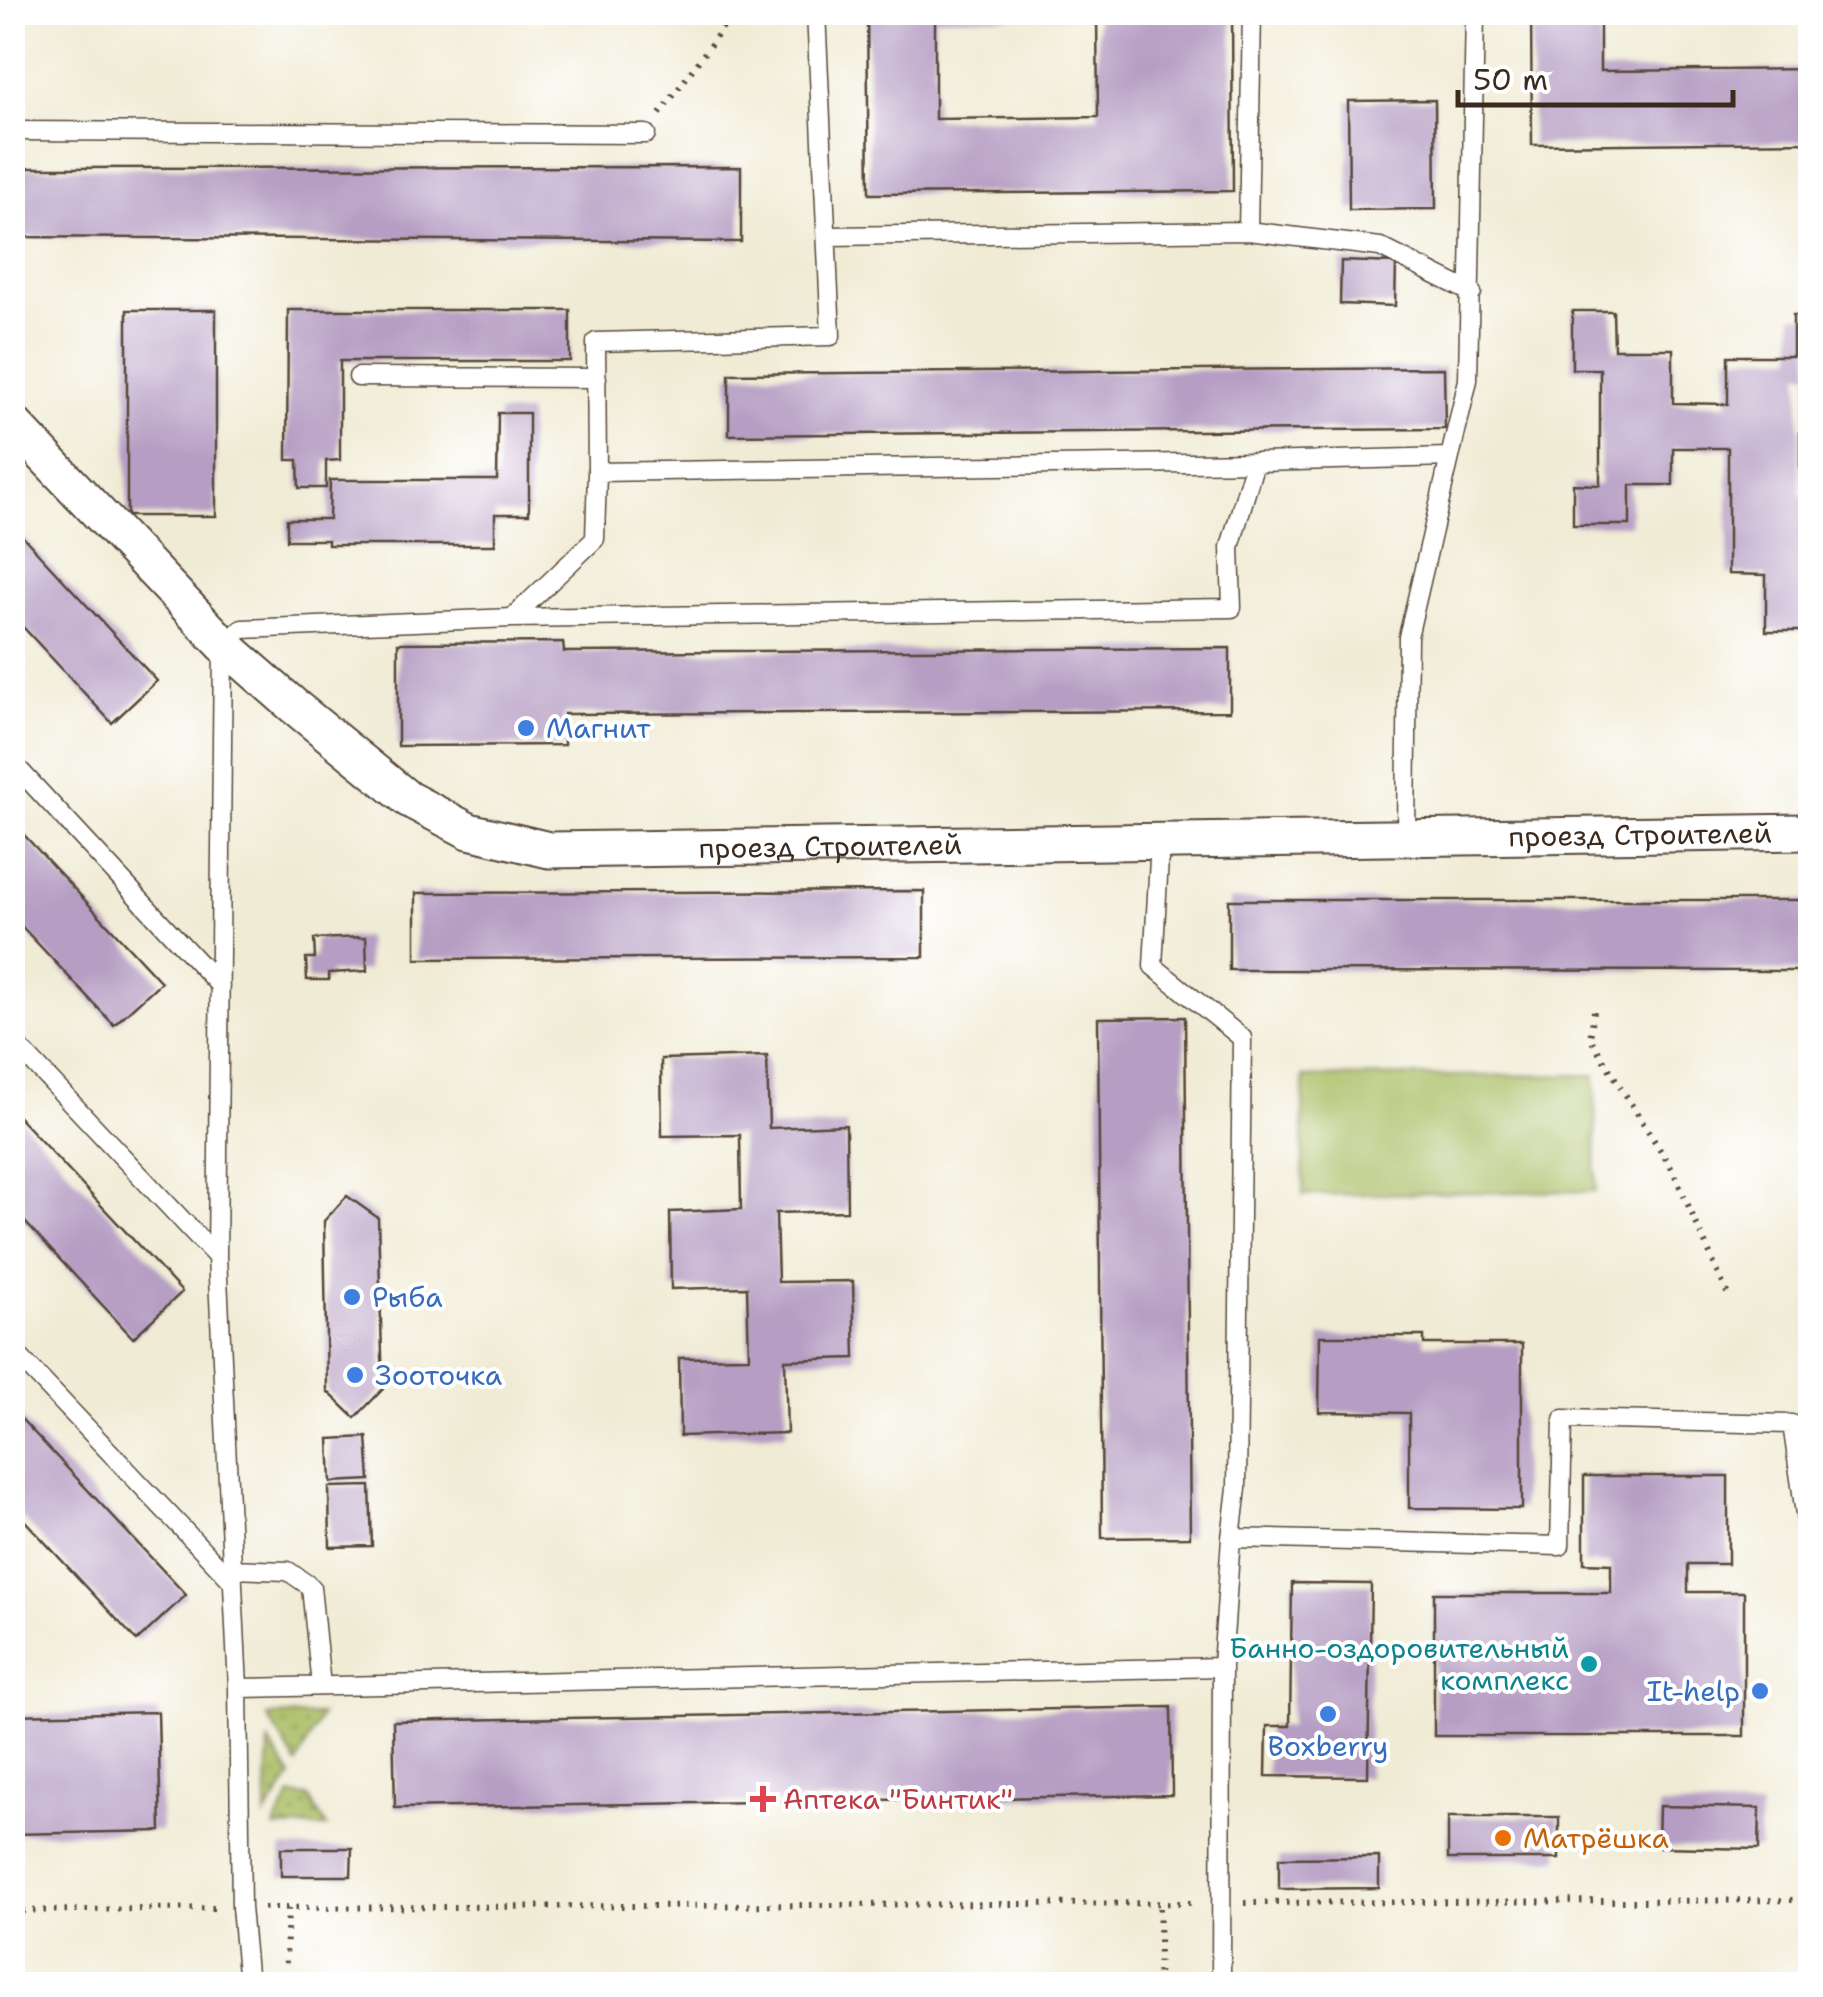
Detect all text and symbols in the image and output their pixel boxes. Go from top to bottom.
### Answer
scale bar [1458,45,1733,107]
text: 50 m [1473,59,1548,100]
place label: Магнит [546,709,651,747]
marker: Магнит [515,717,537,739]
street label: проезд Строителей [1508,814,1772,855]
street label: проезд Строителей [698,825,962,867]
place label: Рыба [372,1278,443,1316]
marker: Рыба [341,1286,363,1308]
place label: Зооточка [375,1356,502,1394]
marker: Зооточка [344,1364,366,1386]
place label: Банно-оздоровительный комплекс [1229,1629,1569,1699]
marker: Банно-оздоровительный комплекс [1578,1653,1600,1675]
place label: It-help [1647,1672,1740,1710]
marker: It-help [1749,1680,1771,1702]
marker: Boxberry [1317,1703,1339,1725]
place label: Boxberry [1268,1727,1388,1765]
place label: Аптека "Бинтик" [783,1780,1013,1818]
marker: Аптека "Бинтик" [752,1788,774,1810]
place label: Матрёшка [1523,1819,1669,1857]
marker: Матрёшка [1492,1827,1514,1849]

